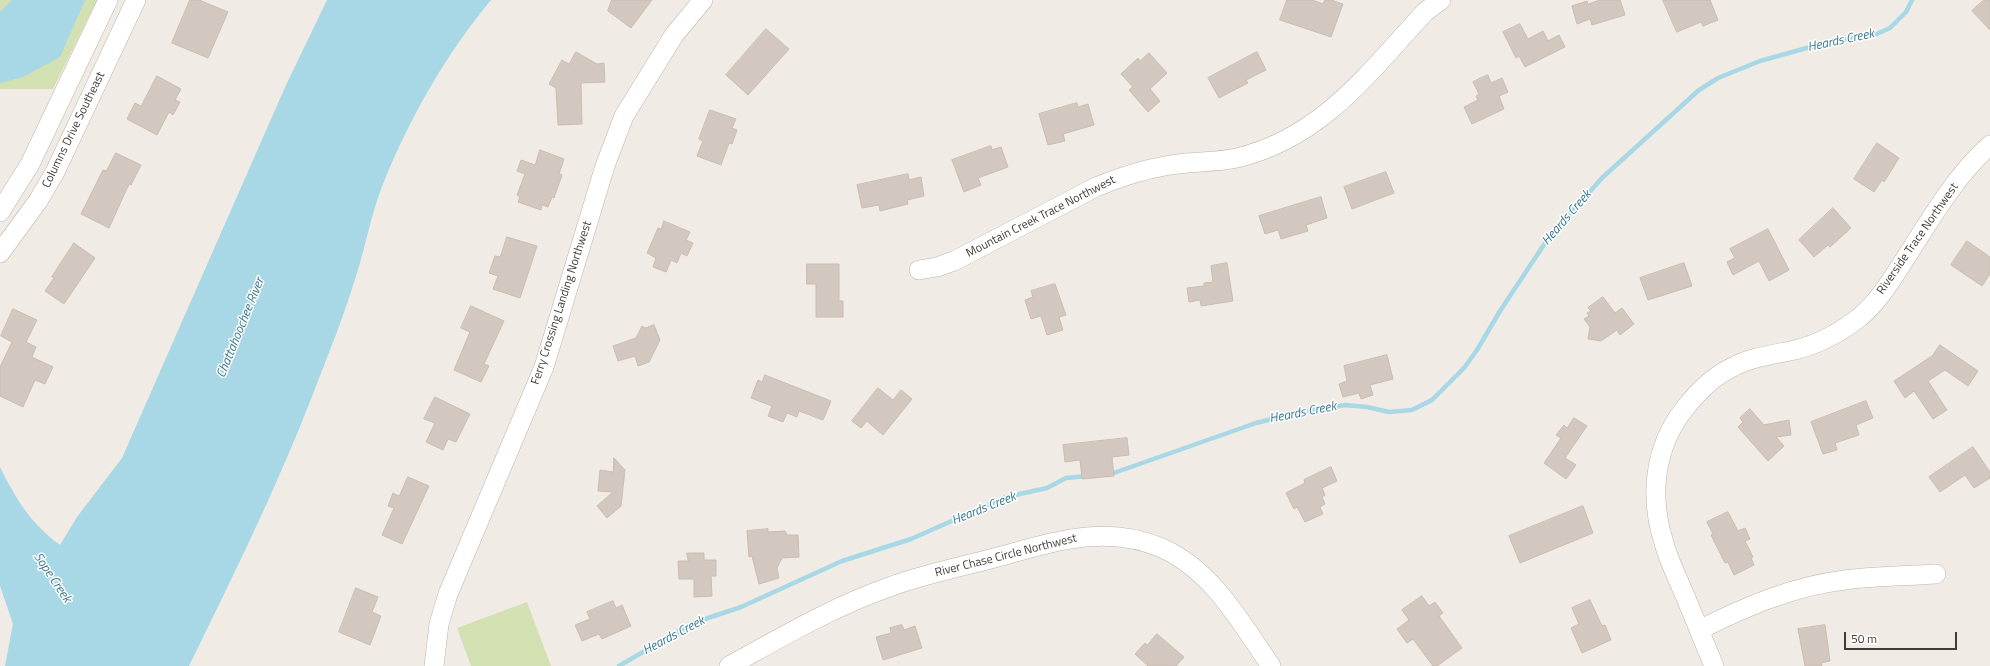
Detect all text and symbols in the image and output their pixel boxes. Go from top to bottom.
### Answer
water label: Heards Creek [1806,26,1876,56]
street label: Columns Drive Southeast [40,70,108,190]
street label: Mountain Creek Trace Northwest [964,173,1118,261]
street label: Riverside Trace Northwest [1874,181,1962,297]
water label: Heards Creek [1539,187,1595,249]
street label: Ferry Crossing Landing Northwest [529,219,595,387]
water label: Chattahoochee River [214,276,268,380]
water label: Heards Creek [1268,399,1338,427]
water label: Heards Creek [950,489,1018,529]
street label: River Chase Circle Northwest [934,531,1078,581]
water label: Sope Creek [30,550,74,606]
water label: Heards Creek [640,613,708,659]
scale bar [1846,624,1959,650]
text: 50 m [1851,629,1877,648]

